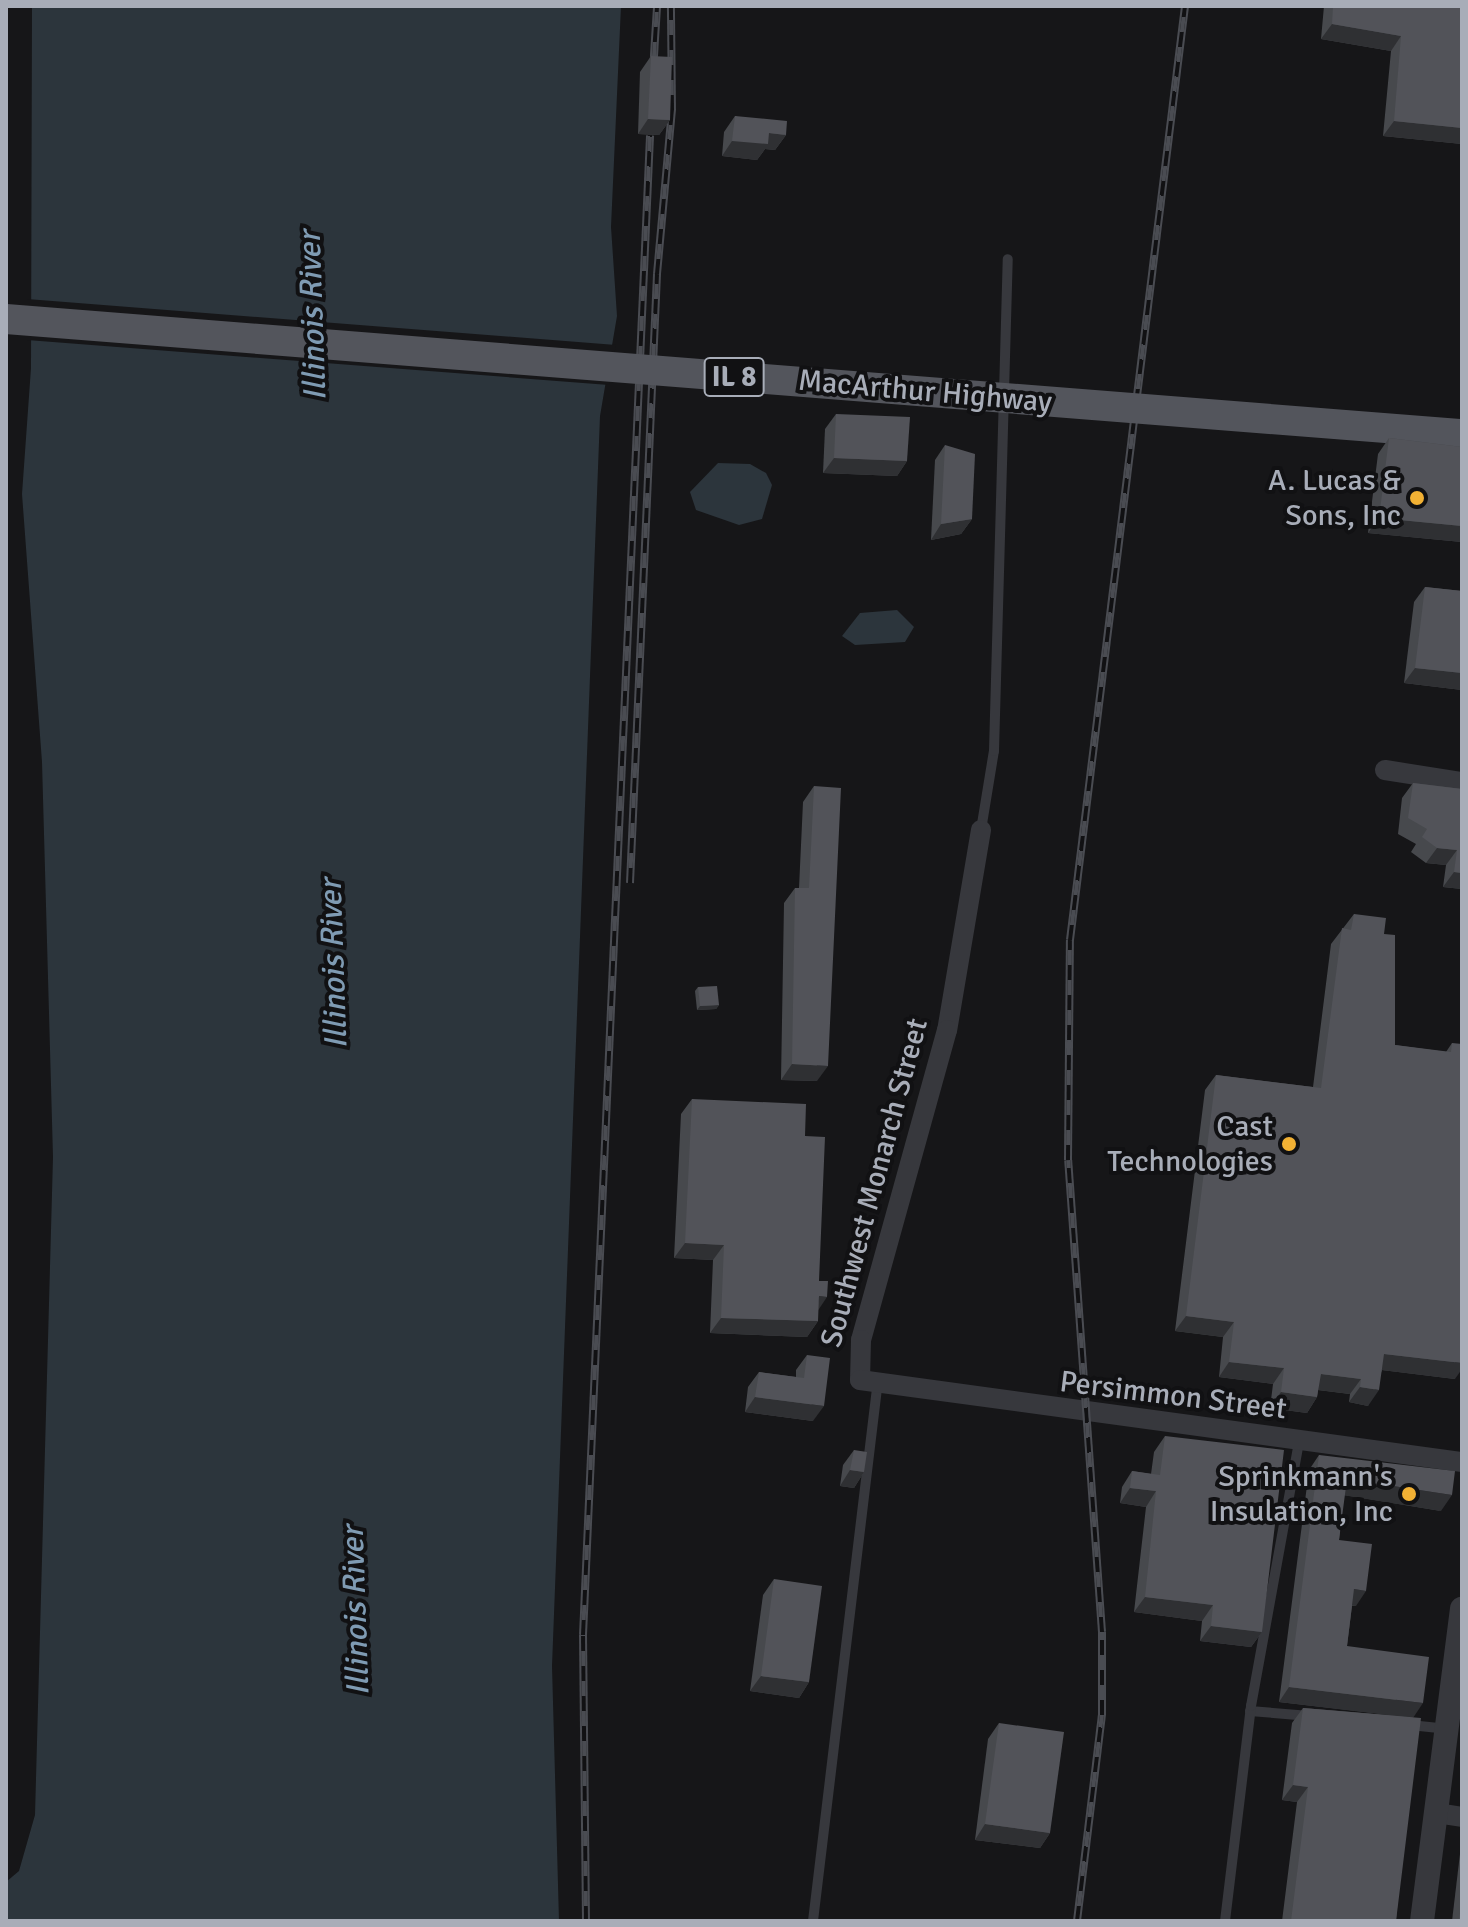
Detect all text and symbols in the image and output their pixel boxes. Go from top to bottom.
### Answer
water label: Illinois River [291,231,335,401]
road number: IL 8 [702,353,766,401]
street label: MacArthur Highway [797,363,1053,421]
place label: A. Lucas & Sons, Inc [1268,463,1401,534]
marker: A. Lucas & Sons, Inc [1408,489,1426,507]
water label: Illinois River [312,879,356,1049]
street label: Southwest Monarch Street [814,1015,936,1351]
place label: Cast Technologies [1107,1109,1273,1180]
marker: Cast Technologies [1280,1135,1298,1153]
street label: Persimmon Street [1058,1364,1288,1428]
place label: Sprinkmann's Insulation, Inc [1210,1459,1393,1530]
marker: Sprinkmann's Insulation, Inc [1400,1485,1418,1503]
water label: Illinois River [334,1526,378,1696]

